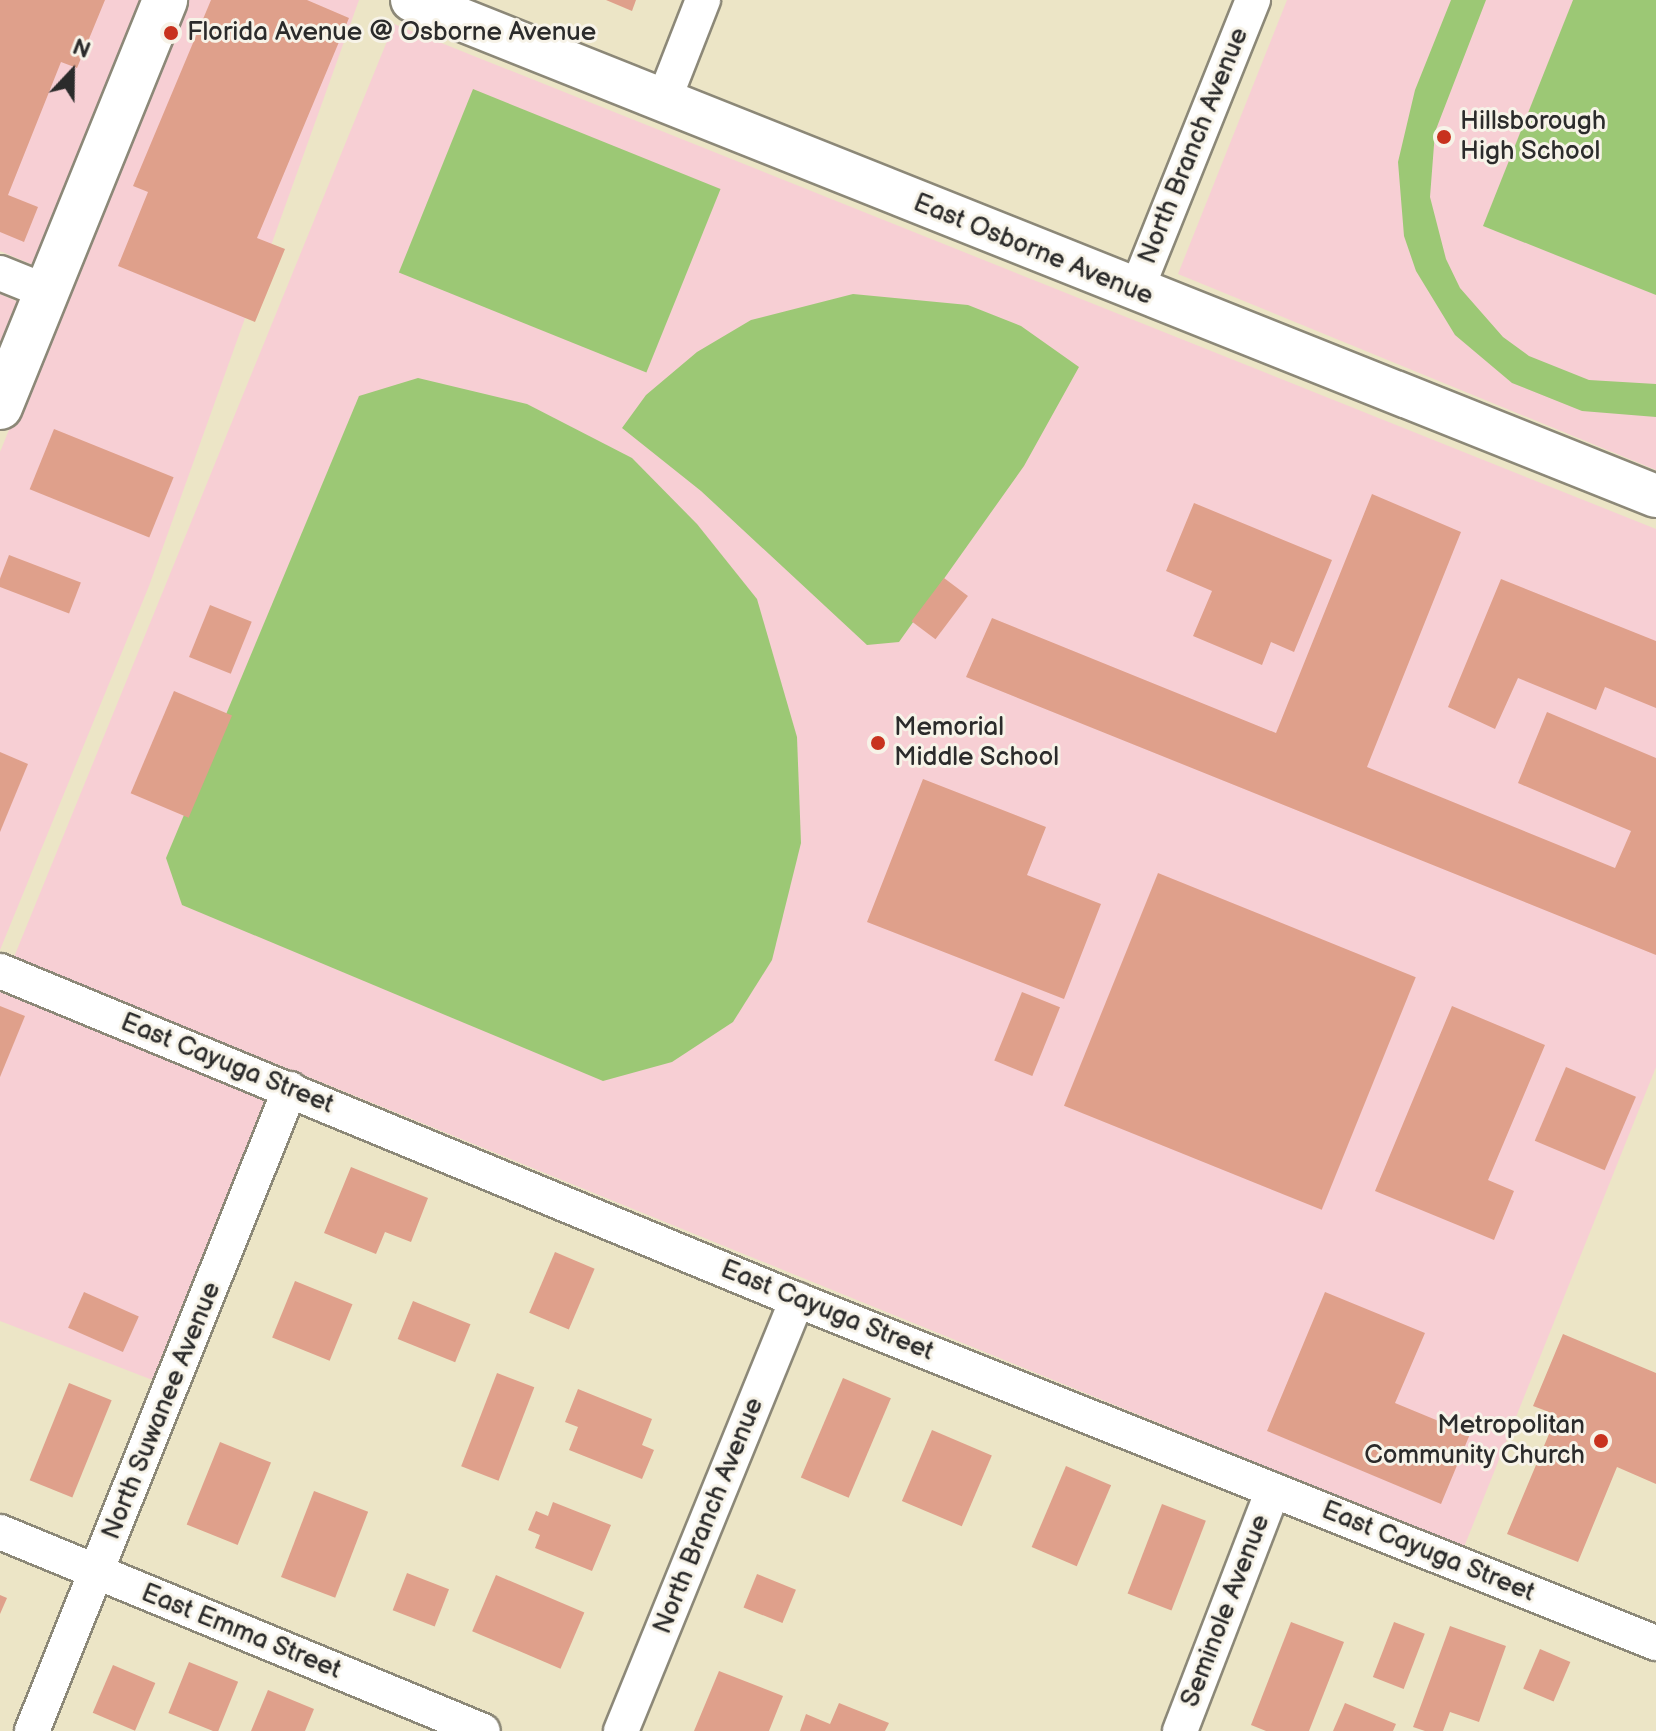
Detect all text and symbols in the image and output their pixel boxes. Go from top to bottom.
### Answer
place label: Florida Avenue @ Osborne Avenue [187,17,596,49]
street label: North Branch Avenue [1132,23,1256,269]
marker: Florida Avenue @ Osborne Avenue [162,24,180,42]
north arrow [32,32,112,112]
text: N [68,34,94,65]
place label: Hillsborough High School [1460,106,1606,168]
marker: Hillsborough High School [1435,128,1453,146]
street label: East Osborne Avenue [909,188,1157,312]
place label: Memorial Middle School [894,712,1060,774]
marker: Memorial Middle School [869,734,887,752]
street label: East Cayuga Street [116,1007,338,1121]
street label: East Cayuga Street [716,1254,938,1368]
street label: North Suwanee Avenue [96,1278,228,1544]
street label: North Branch Avenue [647,1393,771,1639]
place label: Metropolitan Community Church [1363,1410,1585,1472]
marker: Metropolitan Community Church [1592,1432,1610,1450]
street label: East Cayuga Street [1317,1495,1539,1609]
street label: Seminole Avenue [1175,1510,1277,1712]
street label: East Emma Street [136,1578,346,1686]

